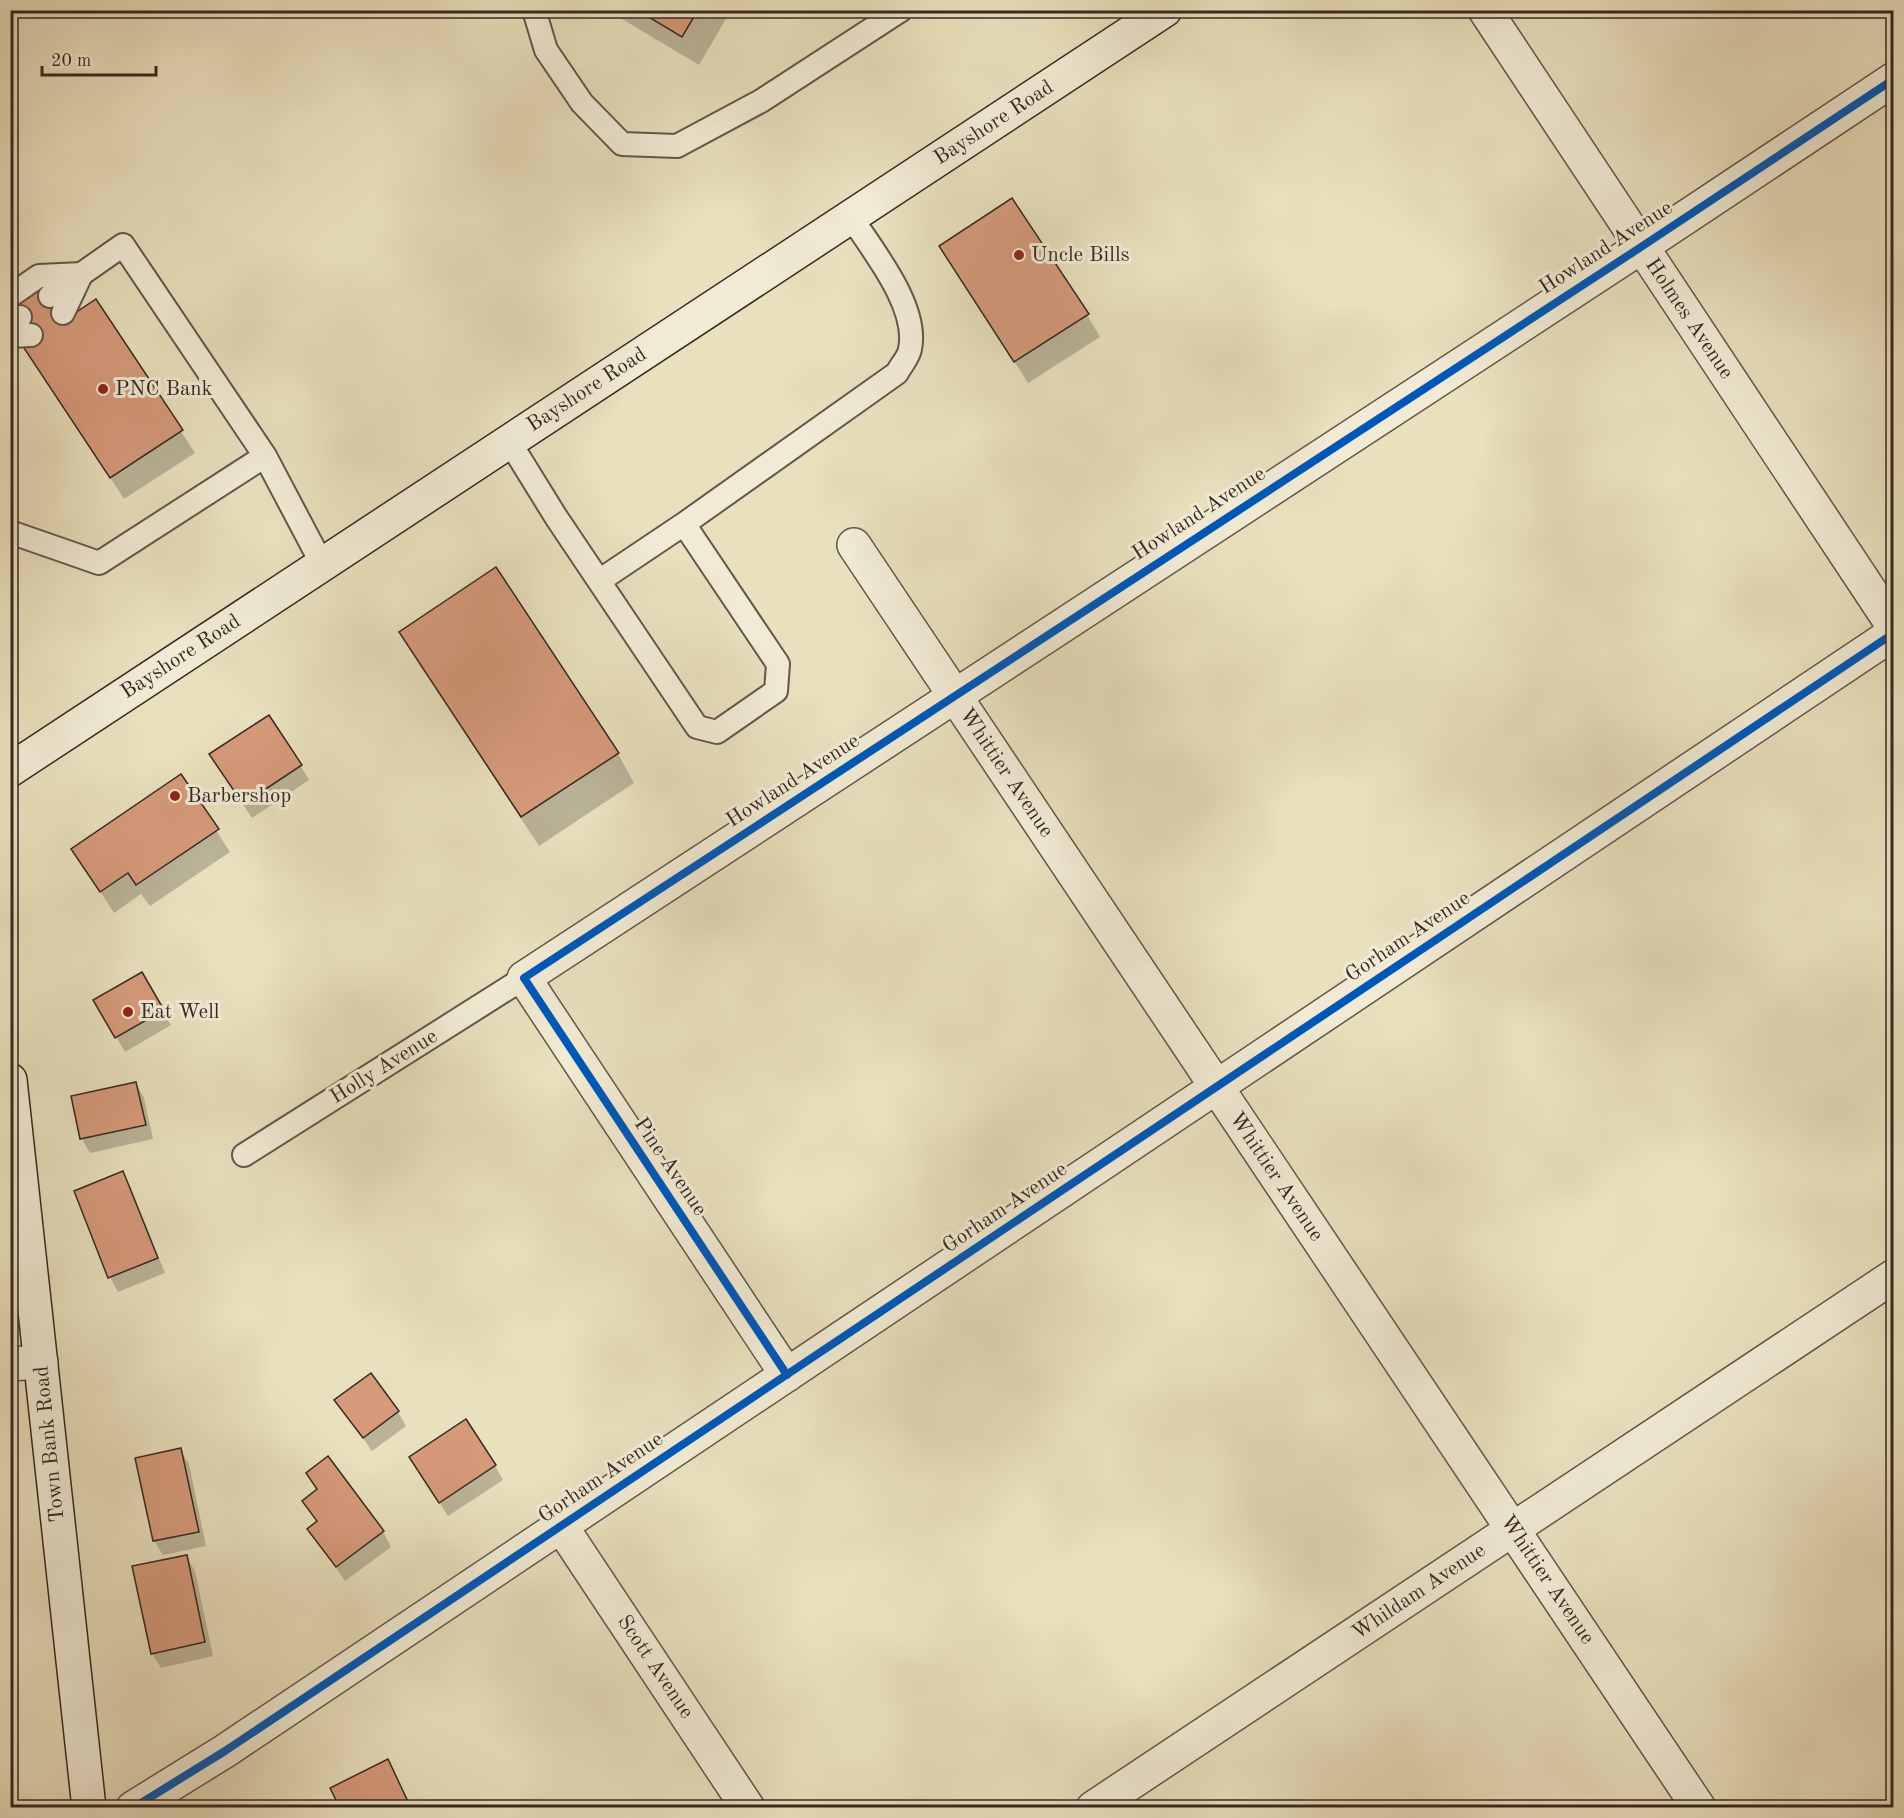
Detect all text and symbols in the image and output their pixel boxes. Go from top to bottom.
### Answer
scale bar [42,39,156,77]
text: 20 m [51,52,91,70]
street label: Bayshore Road [931,77,1057,169]
street label: Howland Avenue [1536,197,1676,299]
place label: Uncle Bills [1031,245,1130,266]
marker: Uncle Bills [1012,248,1026,262]
street label: Holmes Avenue [1641,255,1737,383]
street label: Bayshore Road [524,344,650,436]
place label: PNC Bank [115,379,213,400]
marker: PNC Bank [96,382,110,396]
street label: Howland Avenue [1129,463,1269,565]
street label: Bayshore Road [118,611,244,703]
street label: Whittier Avenue [955,705,1057,841]
street label: Howland Avenue [723,730,863,832]
place label: Barbershop [187,786,291,807]
marker: Barbershop [168,789,182,803]
street label: Gorham Avenue [1342,888,1474,986]
place label: Eat Well [140,1002,220,1023]
marker: Eat Well [121,1005,135,1019]
street label: Holly Avenue [327,1026,441,1108]
street label: Whittier Avenue [1225,1109,1327,1245]
street label: Pine Avenue [630,1114,710,1220]
street label: Gorham Avenue [939,1159,1071,1257]
street label: Town Bank Road [31,1365,69,1523]
street label: Gorham Avenue [535,1429,667,1527]
street label: Whittier Avenue [1496,1512,1598,1648]
street label: Whildam Avenue [1349,1540,1489,1644]
street label: Scott Avenue [613,1611,697,1723]

